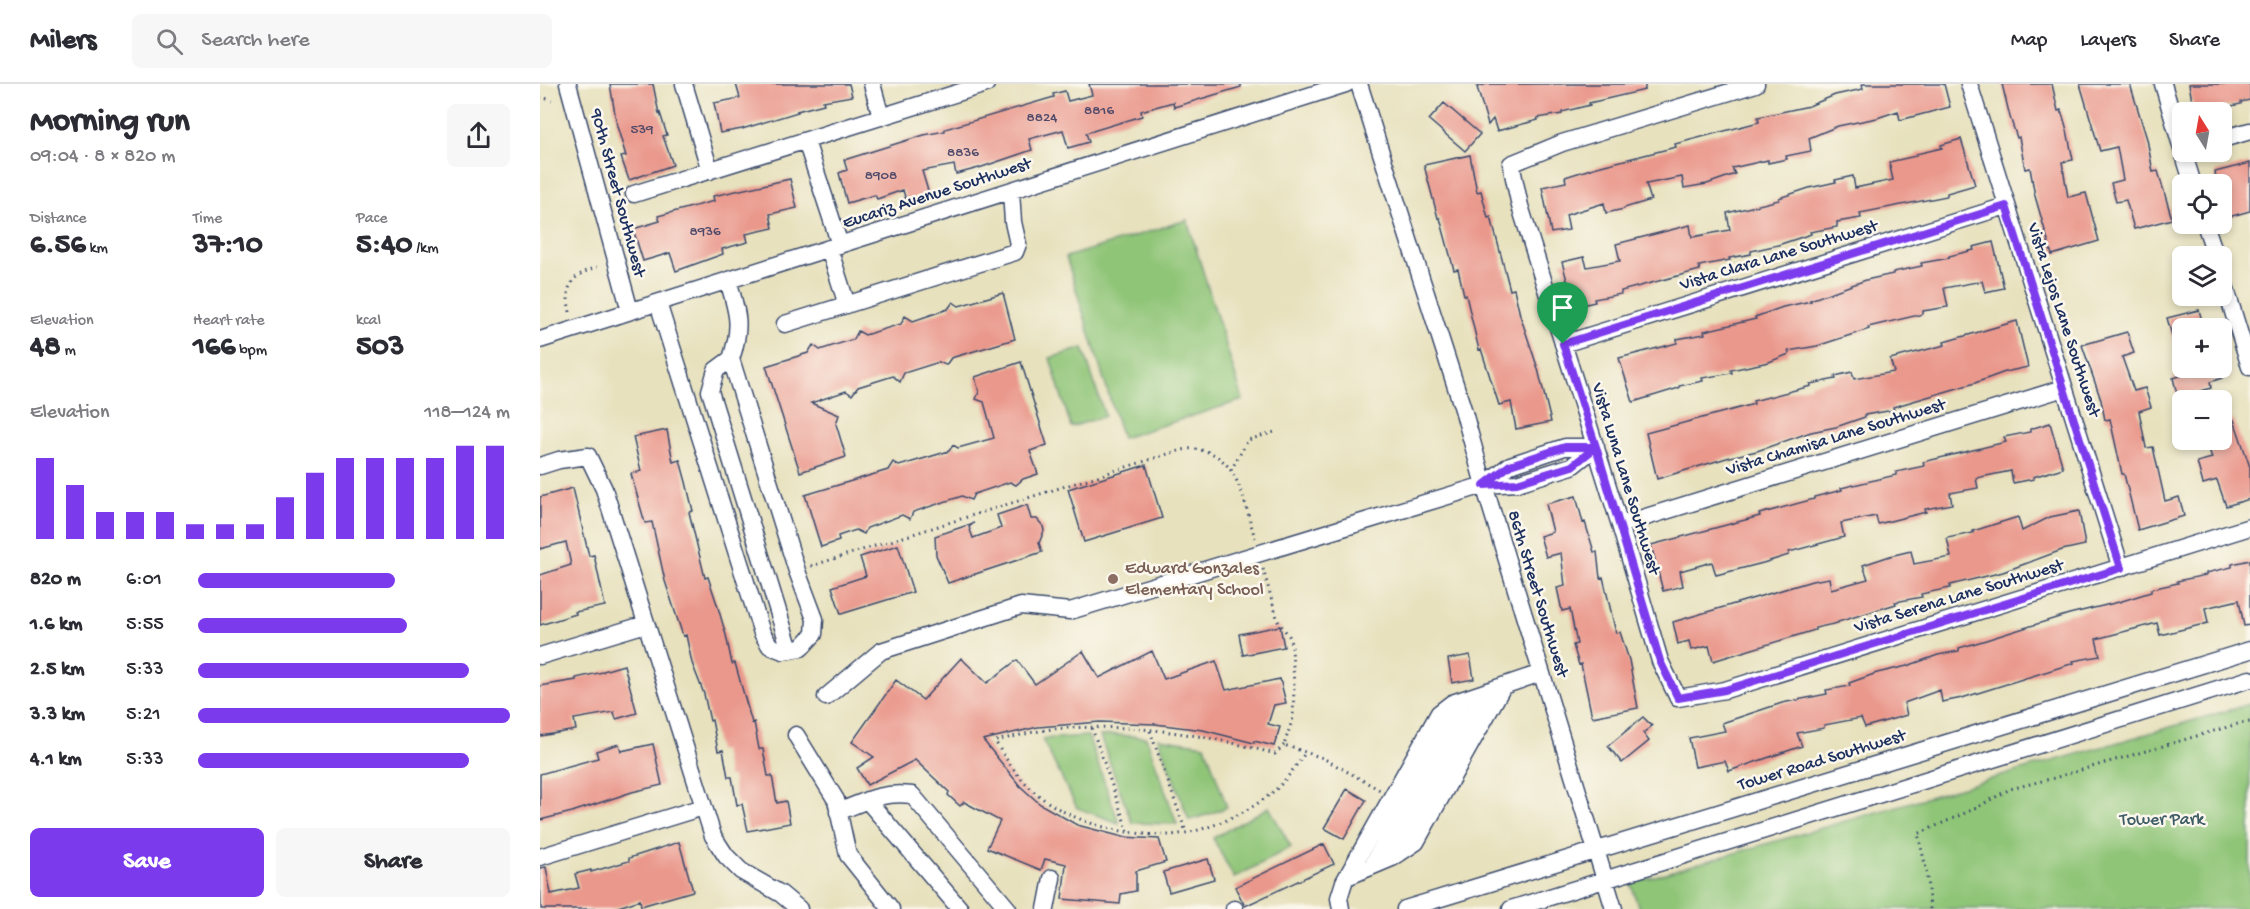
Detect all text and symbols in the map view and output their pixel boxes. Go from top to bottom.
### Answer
search box [132,14,552,68]
text: Milers [30,25,96,58]
icon: search [153,25,186,58]
text: Search here [201,28,310,54]
text: Map [2011,29,2047,54]
text: Layers [2080,29,2136,54]
text: Share [2169,29,2220,54]
house number: 8816 [1084,102,1114,120]
north arrow [2172,102,2232,162]
map controls [2172,102,2232,450]
text: Morning run [30,104,190,142]
button: share [447,104,510,167]
street label: 90th Street Southwest [584,106,650,281]
house number: 8824 [1027,109,1057,127]
house number: 539 [630,121,654,139]
house number: 8836 [947,144,979,162]
text: 09:04 · 8 × 820 m [30,146,175,169]
street label: Eucariz Avenue Southwest [840,153,1035,234]
house number: 8908 [865,167,897,185]
button: locate [2172,174,2232,234]
text: Distance [30,210,87,229]
text: Time [193,210,222,229]
text: Pace [356,210,387,229]
street label: Vista Clara Lane Southwest [1677,215,1882,296]
street label: Vista Lejos Lane Southwest [2021,219,2105,421]
house number: 8936 [689,223,721,241]
text: 6.56 [30,229,86,264]
text: 37:10 [193,229,263,264]
text: 5:40 [356,229,412,264]
text: km [86,240,108,259]
text: /km [412,240,439,259]
button: layers [2172,246,2232,306]
pin [1537,282,1588,344]
icon: arrive [1546,291,1579,324]
text: Elevation [30,312,94,331]
text: Heart rate [193,312,265,331]
text: kcal [356,312,381,331]
button: + [2172,318,2232,378]
text: 48 [30,331,61,366]
text: 166 [193,331,236,366]
text: 503 [356,331,404,366]
text: m [61,342,76,361]
text: bpm [236,342,267,361]
street label: Vista Luna Lane Southwest [1586,380,1665,579]
button: − [2172,390,2232,450]
street label: Vista Chamisa Lane Southwest [1723,394,1950,482]
text: Elevation [30,402,110,425]
text: 118–124 m [424,402,510,425]
street label: 86th Street Southwest [1502,508,1573,681]
street label: Vista Serena Lane Southwest [1851,555,2068,639]
place label: Edward Gonzales Elementary School [1125,559,1264,601]
text: 820 m [30,569,81,592]
text: 6:01 [126,569,162,592]
marker: Edward Gonzales Elementary School [1106,572,1120,586]
text: 1.6 km [30,614,82,637]
text: 5:55 [126,614,164,637]
text: 2.5 km [30,659,84,682]
text: 5:33 [126,659,164,682]
text: 3.3 km [30,704,85,727]
text: 5:21 [126,704,161,727]
street label: Tower Road Southwest [1735,725,1910,797]
text: 4.1 km [30,749,82,772]
text: 5:33 [126,749,164,772]
park label: Tower Park [2119,810,2206,831]
button: Save [30,828,264,897]
button: Share [276,828,510,897]

